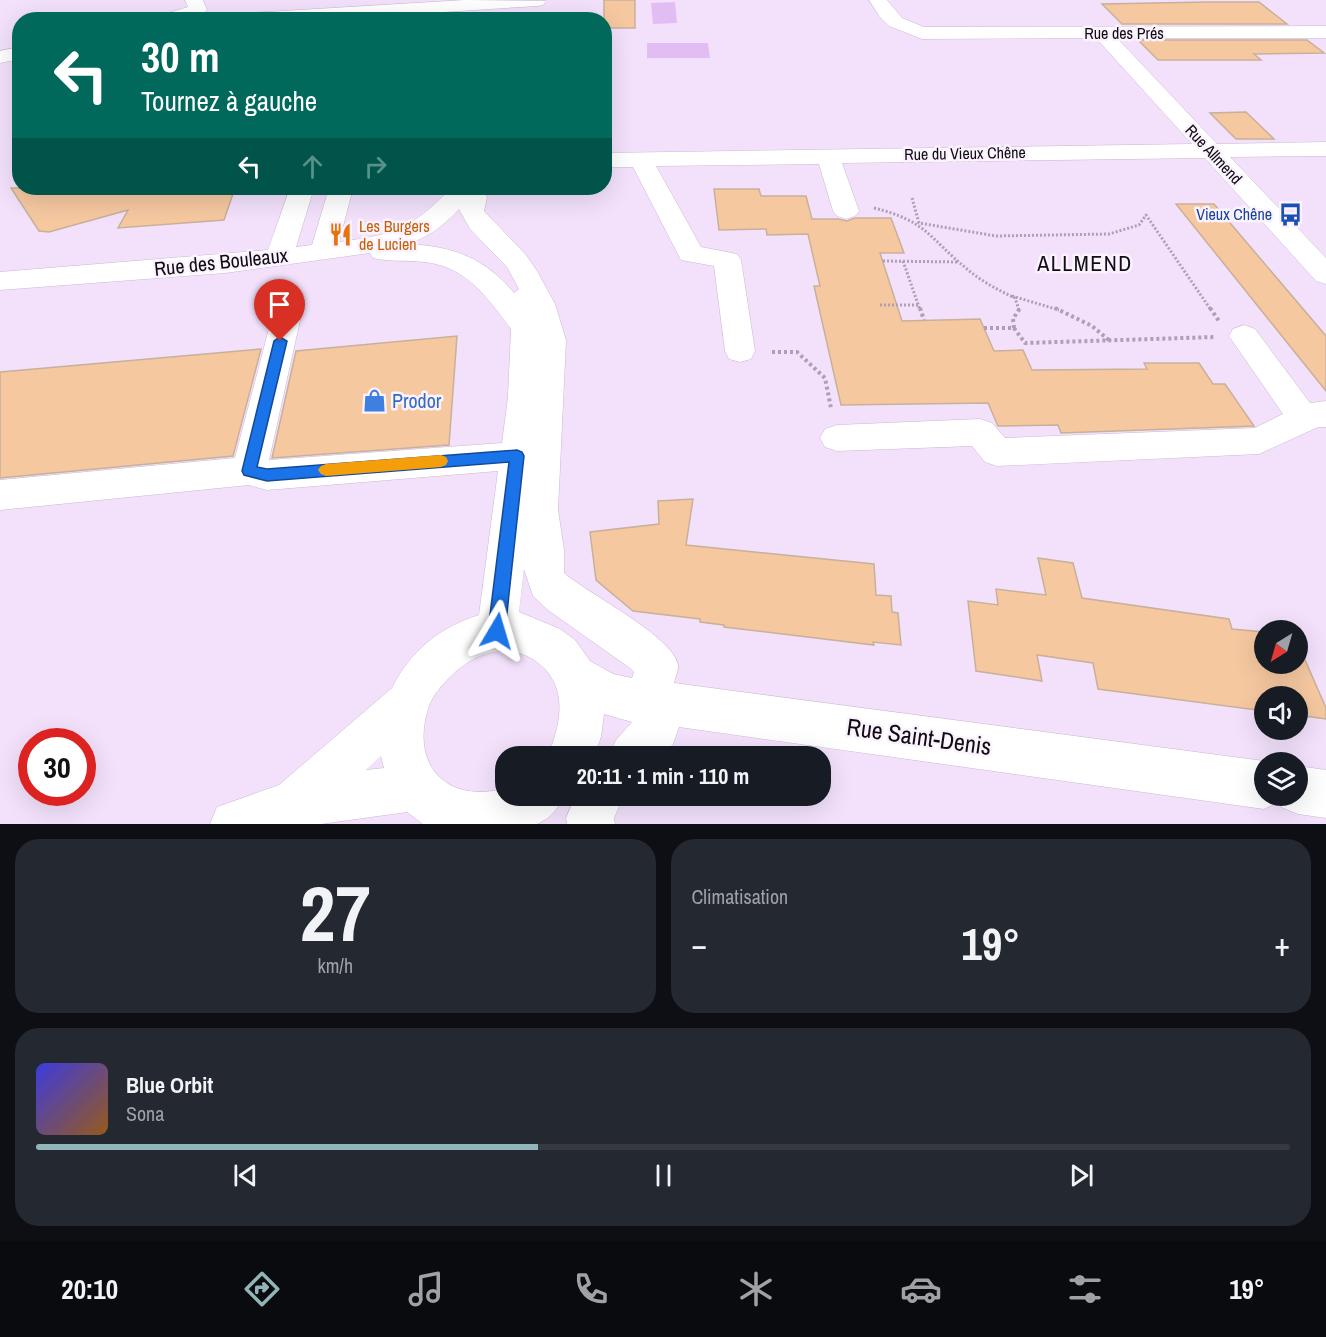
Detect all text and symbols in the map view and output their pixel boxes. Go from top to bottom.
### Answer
street label: Rue des Prés [1084,22,1164,44]
text: 30 m [141,29,220,85]
icon: left [42,36,120,114]
text: Tournez à gauche [141,83,317,119]
street label: Rue Allmend [1181,119,1247,189]
street label: Rue du Vieux Chêne [904,141,1026,165]
icon: left [233,150,266,183]
icon: ahead [296,150,329,183]
icon: right [359,150,392,183]
bus stop icon: Vieux Chêne [1277,201,1303,227]
place label: Vieux Chêne [1196,203,1272,225]
place label: Les Burgers de Lucien [359,215,430,255]
restaurant icon: Les Burgers de Lucien [328,222,354,248]
street label: Rue des Bouleaux [153,241,290,282]
district label: ALLMEND [1036,248,1133,278]
pin [254,279,305,341]
icon: arrive [263,288,296,321]
place label: Prodor [392,387,442,414]
shop icon: Prodor [361,388,387,414]
position arrow [465,599,529,663]
north arrow [1254,620,1308,674]
map controls [1254,620,1308,806]
button: sound [1254,686,1308,740]
street label: Rue Saint-Denis [845,710,993,762]
speed limit sign: 30 [18,728,96,806]
button: layers [1254,752,1308,806]
text: 20:11 · 1 min · 110 m [577,761,749,791]
text: 27 [300,860,371,965]
text: Climatisation [692,883,788,910]
text: 19° [961,913,1020,974]
text: − [692,922,707,966]
text: + [1274,922,1290,966]
text: km/h [317,952,353,979]
text: Blue Orbit [126,1070,213,1100]
text: Sona [126,1100,164,1127]
icon: previous [229,1159,262,1192]
icon: pause [647,1159,680,1192]
icon: next [1065,1159,1098,1192]
icon: directions [241,1268,283,1310]
icon: music [405,1268,447,1310]
icon: phone [570,1268,612,1310]
icon: climate [735,1268,777,1310]
icon: car [900,1268,942,1310]
icon: filters [1064,1268,1106,1310]
text: 20:10 [61,1271,118,1307]
text: 19° [1229,1271,1265,1307]

